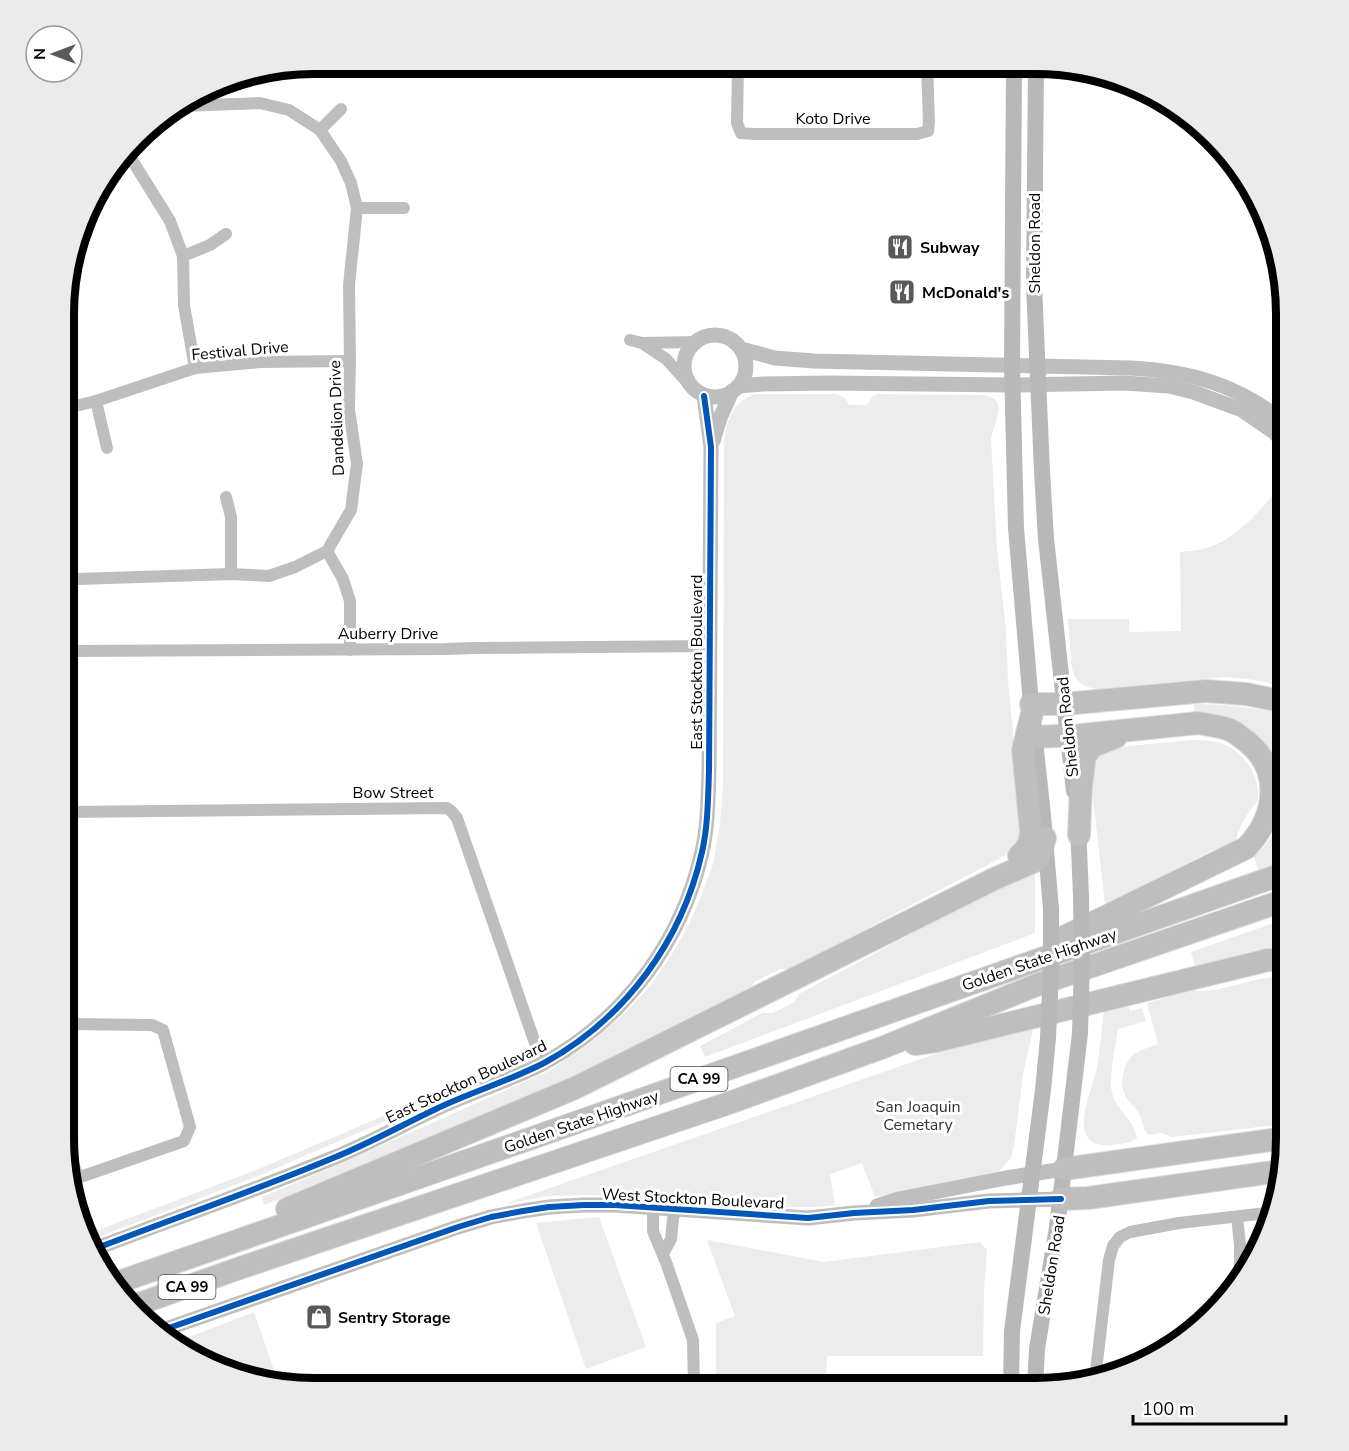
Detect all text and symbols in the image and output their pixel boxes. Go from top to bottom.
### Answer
north arrow [24,24,84,84]
text: N [29,48,51,60]
street label: Koto Drive [795,108,871,130]
street label: Sheldon Road [1024,193,1046,293]
restaurant icon: Subway [885,232,915,262]
place label: Subway [920,237,980,259]
restaurant icon: McDonald's [887,277,917,307]
place label: McDonald's [922,282,1009,304]
street label: Festival Drive [191,336,289,366]
street label: Dandelion Drive [324,360,350,476]
street label: East Stockton Boulevard [686,574,708,750]
street label: Auberry Drive [338,623,438,645]
street label: Sheldon Road [1052,676,1084,778]
street label: Bow Street [353,782,434,804]
street label: Golden State Highway [959,923,1120,997]
street label: East Stockton Boulevard [382,1035,551,1129]
road number: CA 99 [670,1067,728,1091]
street label: Golden State Highway [501,1085,662,1159]
park label: San Joaquin Cemetary [875,1096,961,1136]
street label: West Stockton Boulevard [601,1183,785,1215]
street label: Sheldon Road [1033,1214,1071,1317]
road number: CA 99 [158,1275,216,1299]
shop icon: Sentry Storage [304,1302,334,1332]
place label: Sentry Storage [338,1307,451,1329]
scale bar [1133,1388,1286,1426]
text: 100 m [1142,1397,1194,1421]

